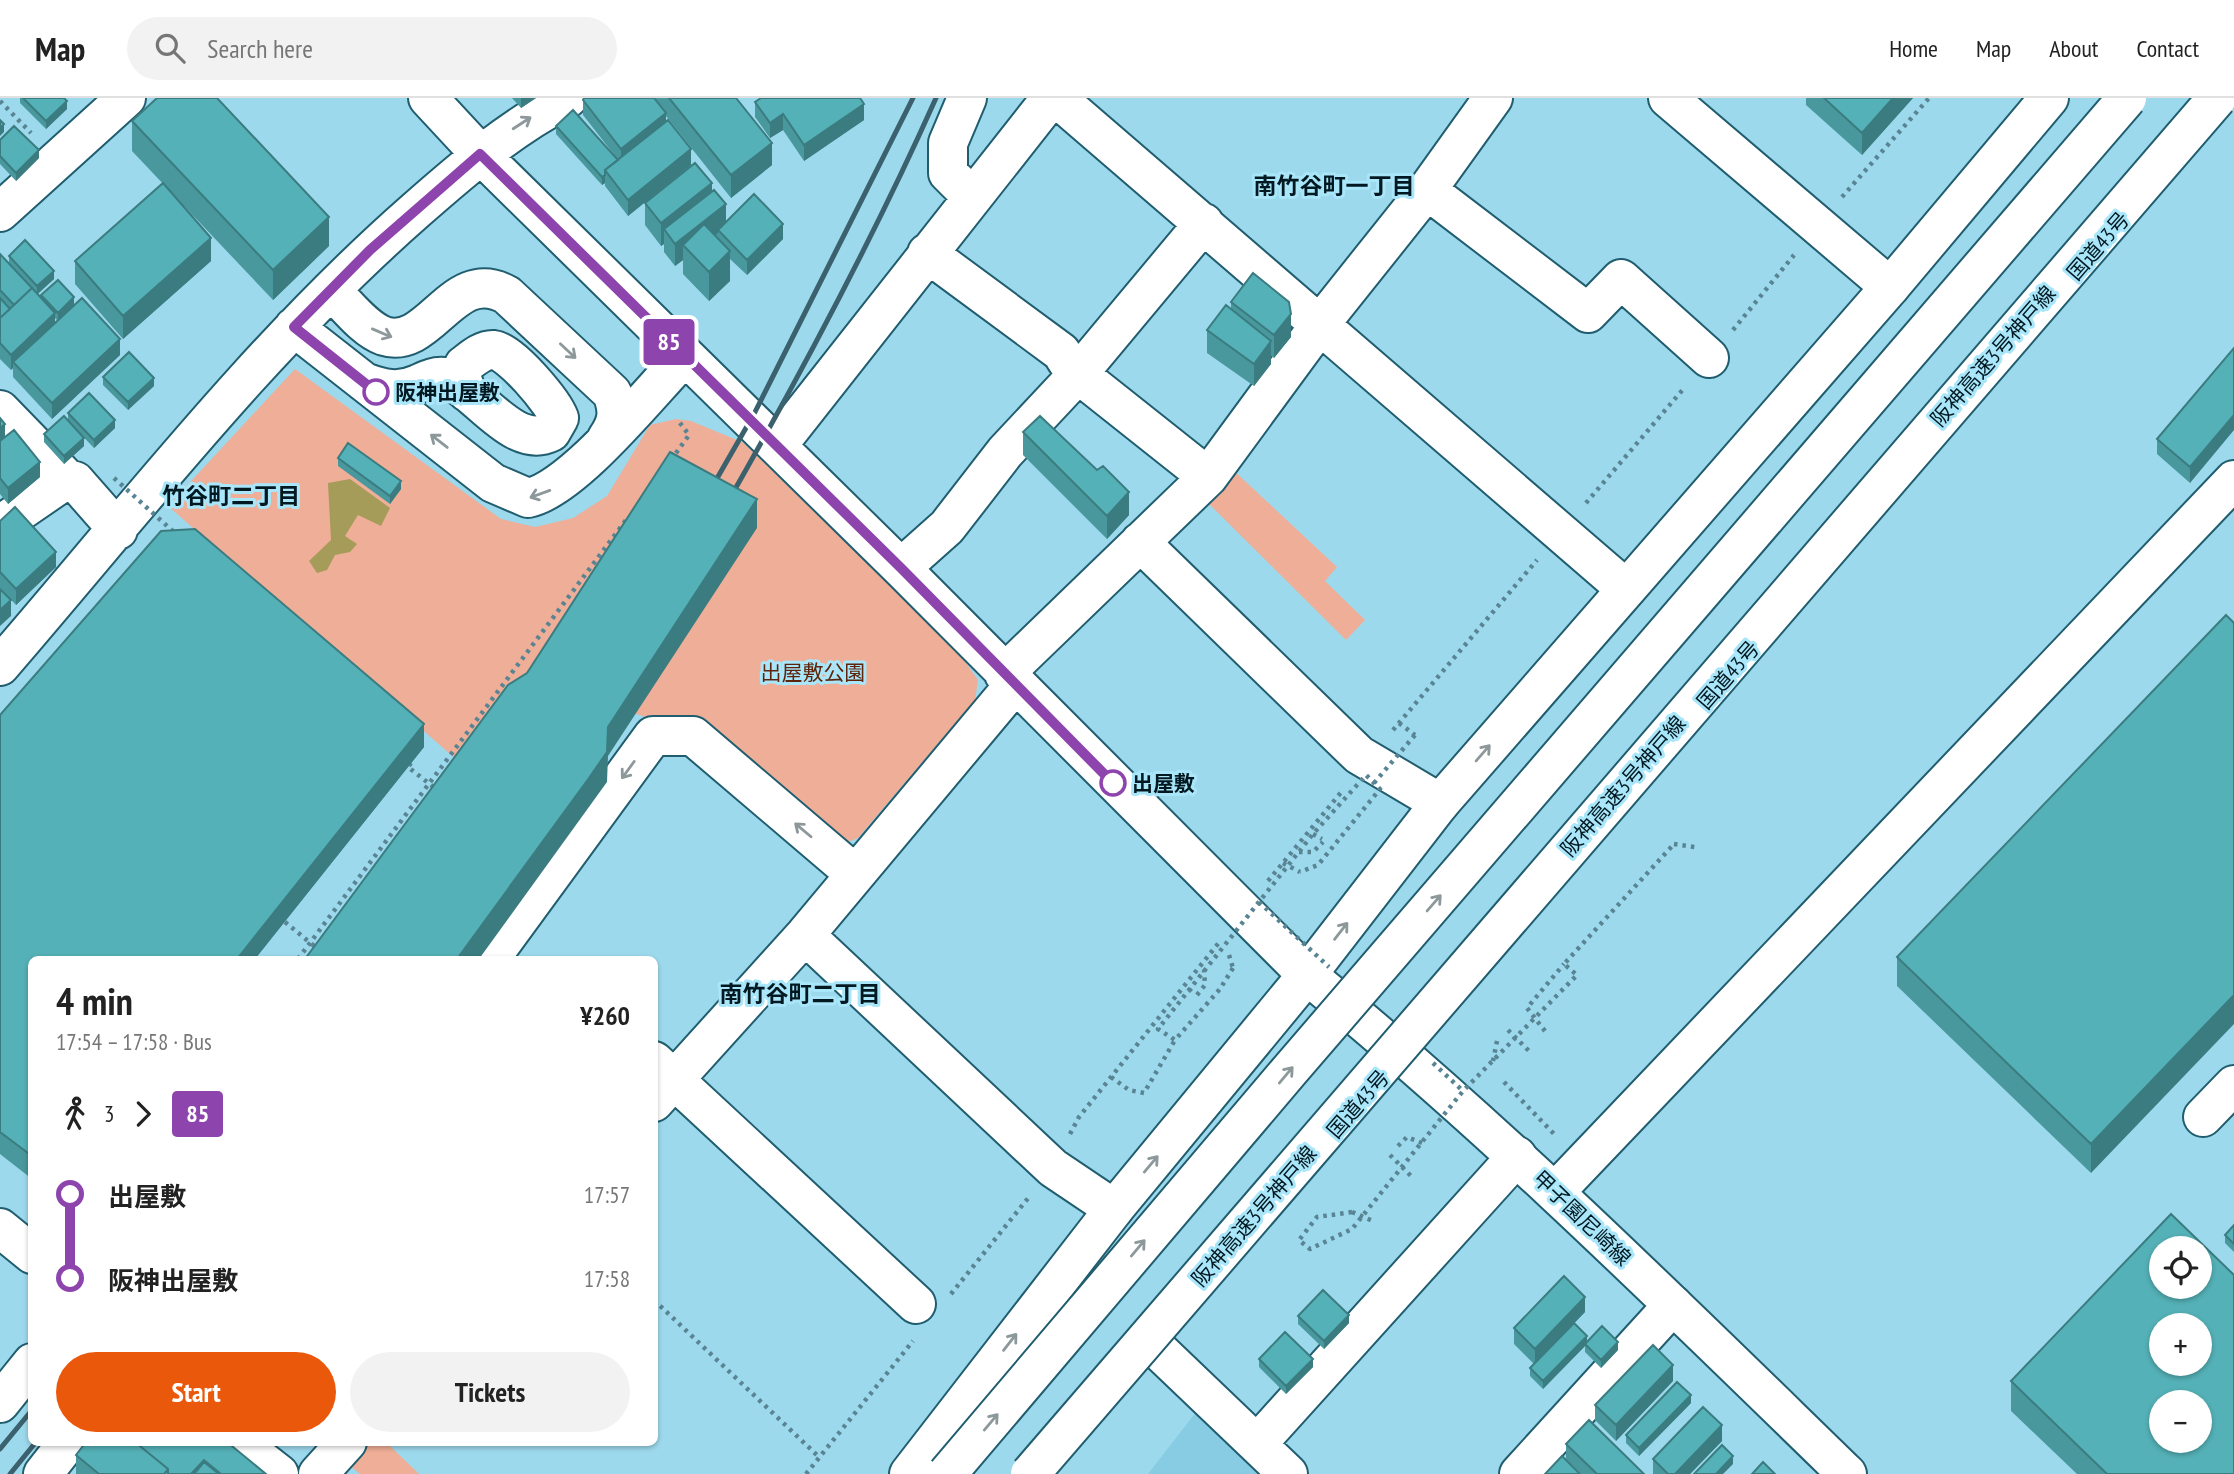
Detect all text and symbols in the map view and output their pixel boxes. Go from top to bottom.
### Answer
search box [127,17,617,80]
text: Map [35,27,85,70]
icon: search [151,29,189,67]
text: Search here [207,32,313,65]
text: Home [1889,33,1938,64]
text: Map [1976,33,2011,64]
text: About [2049,33,2098,64]
text: Contact [2136,33,2199,64]
one-way arrow [512,116,531,131]
district label: 南竹谷町一丁目 [1254,171,1415,200]
street label: 国道43号 [2061,206,2135,286]
street label: 阪神高速3号神戸線 [1925,280,2061,432]
line badge: 85 [638,319,700,365]
text: 85 [658,326,680,357]
one-way arrow [371,327,392,340]
one-way arrow [559,343,577,359]
marker: 阪神出屋敷 [363,379,389,405]
place label: 阪神出屋敷 [395,379,500,406]
one-way arrow [430,434,449,449]
district label: 竹谷町二丁目 [162,481,300,510]
one-way arrow [530,488,552,501]
street label: 国道43号 [1691,635,1765,715]
park label: 出屋敷公園 [761,659,866,686]
street label: 阪神高速3号神戸線 [1555,710,1691,862]
one-way arrow [1475,744,1491,762]
one-way arrow [621,760,635,779]
marker: 出屋敷 [1100,770,1126,796]
place label: 出屋敷 [1132,770,1195,797]
one-way arrow [795,822,813,838]
one-way arrow [1426,894,1442,912]
one-way arrow [1334,922,1349,940]
text: 4 min [56,976,133,1025]
district label: 南竹谷町二丁目 [720,979,881,1008]
text: ¥260 [580,999,630,1032]
text: 17:54 – 17:58 · Bus [56,1027,212,1056]
street label: 国道43号 [1321,1064,1395,1144]
one-way arrow [1278,1066,1294,1084]
icon: walk [56,1095,94,1133]
icon: forward [124,1095,162,1133]
text: 85 [186,1098,209,1129]
text: 3 [104,1099,114,1128]
street label: 阪神高速3号神戸線 [1186,1140,1322,1292]
one-way arrow [1143,1155,1159,1173]
street label: 甲子園尼崎線 [1527,1165,1637,1271]
text: 出屋敷 [108,1180,186,1213]
text: 17:57 [584,1180,630,1209]
map controls [2149,1236,2212,1453]
button: locate [2149,1236,2212,1299]
one-way arrow [1130,1240,1146,1258]
text: 阪神出屋敷 [108,1264,238,1297]
text: 17:58 [584,1264,630,1293]
button: + [2149,1313,2212,1376]
one-way arrow [1003,1334,1018,1352]
button: Start [56,1352,336,1432]
button: Tickets [350,1352,630,1432]
button: − [2149,1390,2212,1453]
one-way arrow [983,1413,999,1431]

